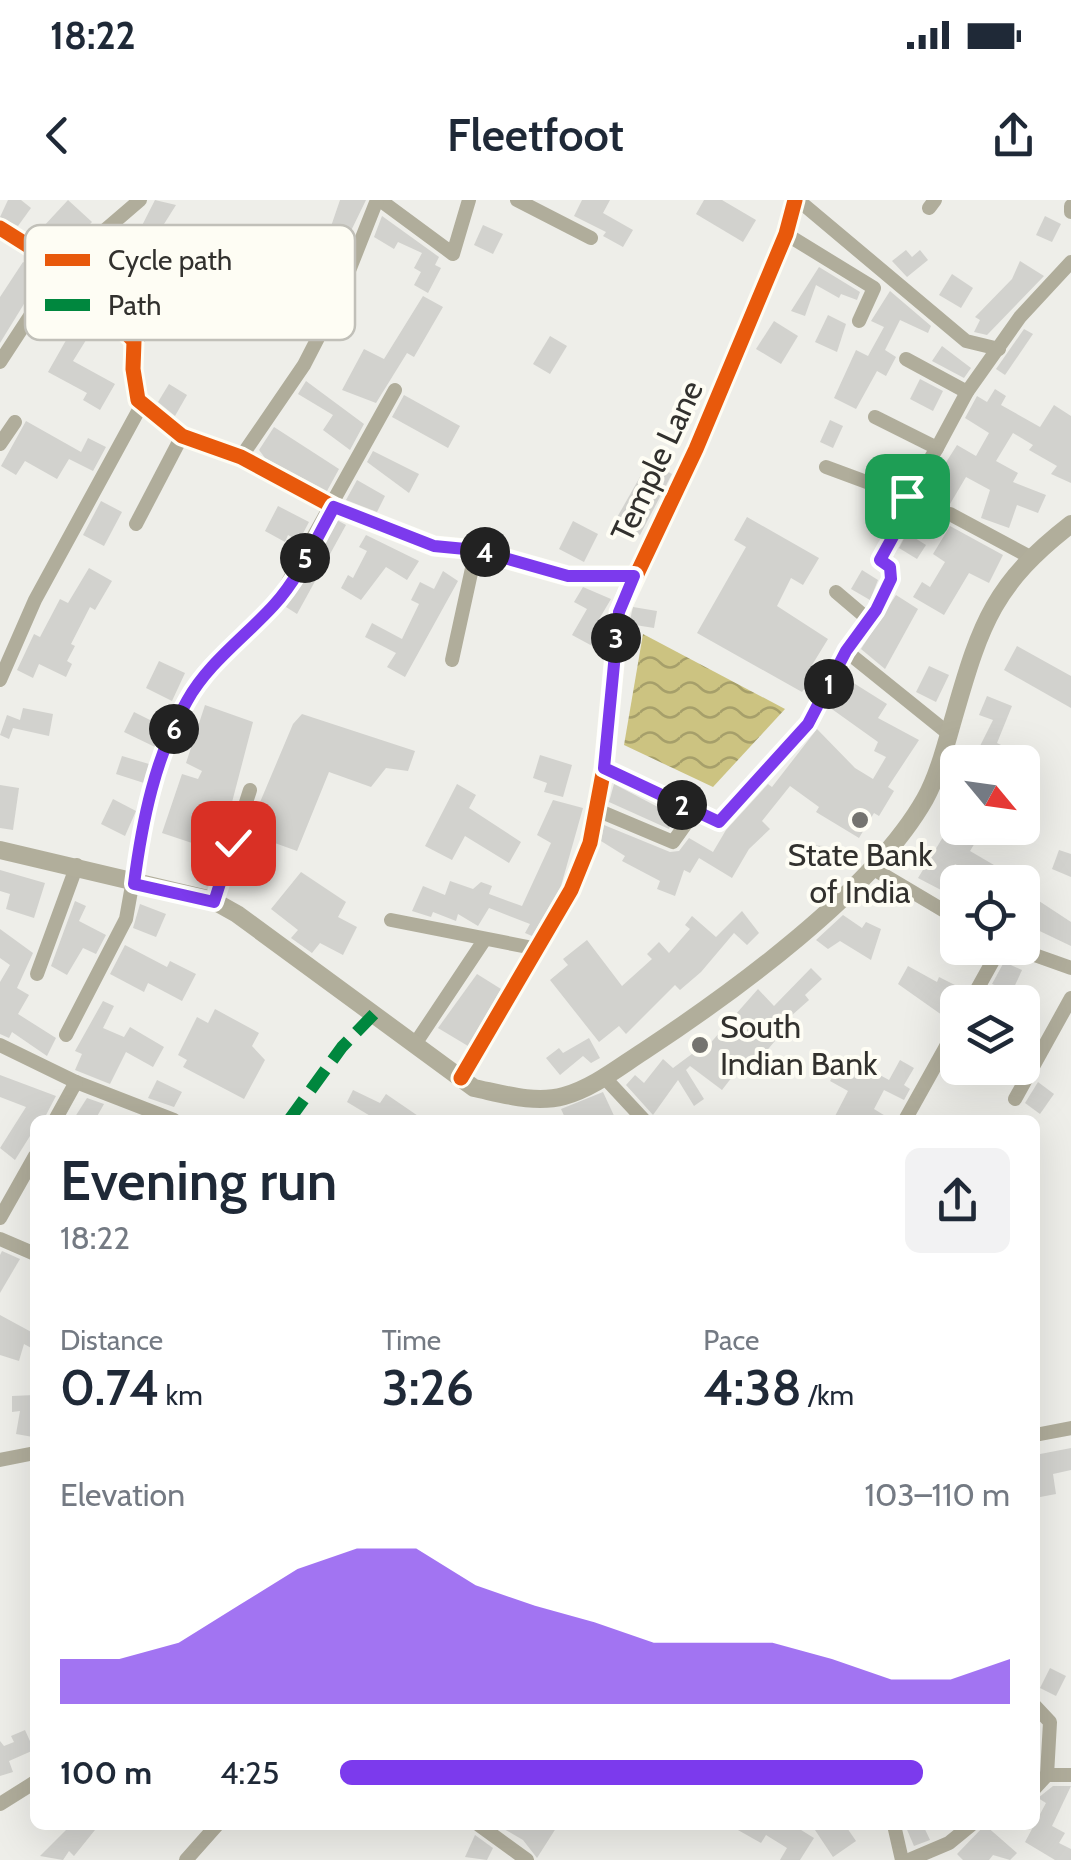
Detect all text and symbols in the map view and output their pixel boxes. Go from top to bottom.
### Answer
text: 18:22 [50,12,136,59]
icon: back [30,108,85,163]
text: Fleetfoot [447,108,624,162]
icon: share [986,108,1041,163]
legend [25,225,355,340]
text: Cycle path [108,243,232,277]
text: Path [108,288,161,322]
street label: Temple Lane [602,374,711,548]
pin [865,454,950,539]
icon: arrive [880,469,935,524]
pin: 4 [460,527,510,577]
pin: 5 [280,533,330,583]
text: 4 [476,535,494,569]
text: 5 [297,541,313,575]
pin: 3 [591,613,641,663]
text: 3 [608,621,624,655]
pin: 1 [804,659,854,709]
text: 1 [824,667,834,701]
pin: 6 [149,704,199,754]
text: 6 [166,712,182,746]
north arrow [940,745,1040,845]
map controls [940,745,1040,1085]
pin: 2 [657,780,707,830]
text: 2 [675,788,689,822]
pin [191,801,276,886]
marker: State Bank of India [849,809,871,831]
icon: check [206,816,261,871]
place label: State Bank of India [788,835,933,911]
button: locate [940,865,1040,965]
button: layers [940,985,1040,1085]
place label: South Indian Bank [720,1007,878,1083]
marker: South Indian Bank [689,1034,711,1056]
text: Evening run [60,1147,337,1214]
button: share [905,1148,1010,1253]
text: 18:22 [60,1218,130,1257]
text: Distance [60,1323,163,1357]
text: Time [382,1323,441,1357]
text: Pace [703,1323,759,1357]
text: 0.74 [60,1357,159,1418]
text: 3:26 [382,1357,474,1418]
text: 4:38 [703,1357,802,1418]
text: km [159,1378,203,1412]
text: /km [802,1378,854,1412]
text: Elevation [60,1475,185,1514]
text: 103–110 m [865,1475,1010,1514]
text: 100 m [60,1753,152,1792]
text: 4:25 [220,1753,279,1792]

